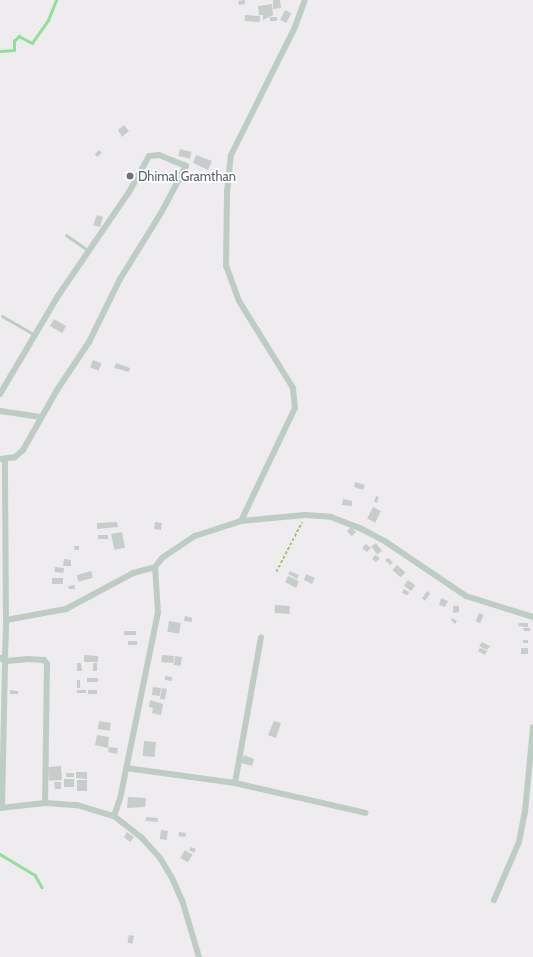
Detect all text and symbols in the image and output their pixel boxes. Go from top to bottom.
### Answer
place label: Dhimal Gramthan [138,168,236,184]
marker: Dhimal Gramthan [125,171,135,181]

